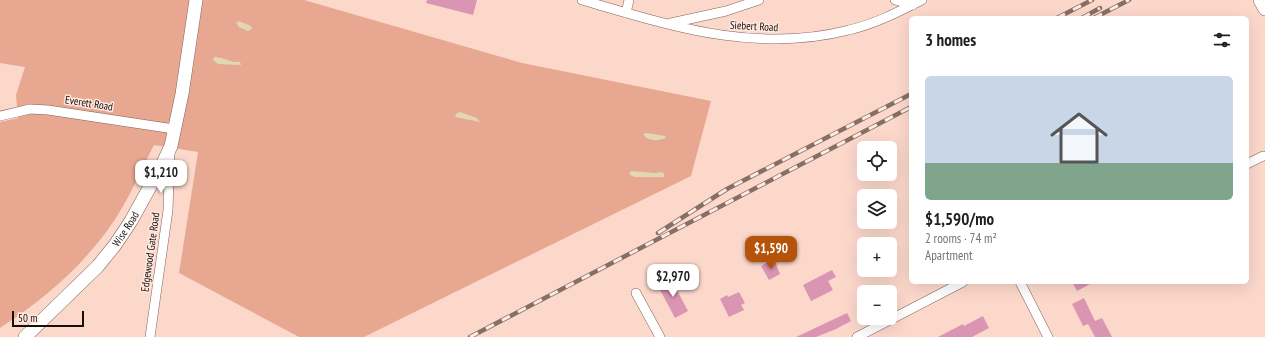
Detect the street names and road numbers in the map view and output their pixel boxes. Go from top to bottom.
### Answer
street label: Siebert Road [729,18,779,34]
street label: Everett Road [64,92,114,114]
street label: Wise Road [109,209,142,249]
street label: Edgewood Gate Road [137,211,163,293]

